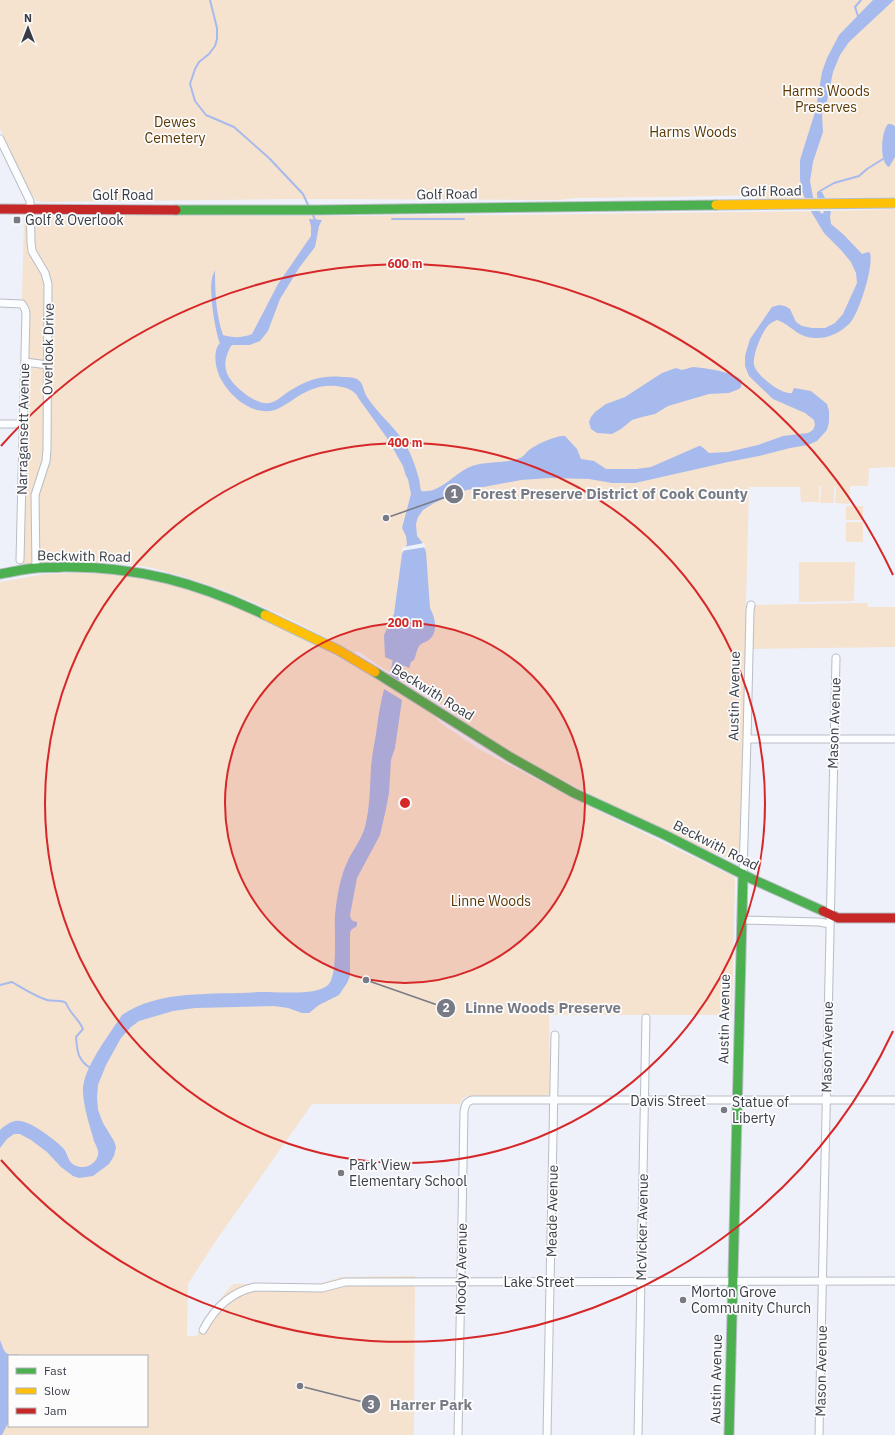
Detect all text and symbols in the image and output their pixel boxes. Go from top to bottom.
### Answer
north arrow [8,8,48,48]
text: N [24,11,32,25]
park label: Harms Woods Preserves [782,82,870,116]
park label: Dewes Cemetery [144,113,206,147]
park label: Harms Woods [649,123,737,141]
street label: Golf Road [740,181,802,201]
street label: Golf Road [416,184,478,204]
street label: Golf Road [92,186,154,204]
place label: Golf & Overlook [25,211,124,229]
marker: Golf & Overlook [12,215,22,225]
text: 600 m [387,256,423,271]
street label: Overlook Drive [38,302,58,395]
street label: Narragansett Avenue [13,362,33,495]
text: 400 m [387,435,423,450]
callout: Forest Preserve District of Cook County [444,480,756,507]
text: Forest Preserve District of Cook County [472,484,748,503]
text: 1 [450,486,458,501]
street label: Beckwith Road [37,546,131,566]
text: 200 m [387,615,423,630]
street label: Austin Avenue [724,651,744,741]
street label: Beckwith Road [388,659,478,725]
street label: Mason Avenue [823,677,845,769]
centre of rings [398,796,412,810]
street label: Beckwith Road [670,816,762,874]
park label: Linne Woods [451,892,531,910]
street label: Austin Avenue [714,974,734,1064]
callout: Linne Woods Preserve [436,994,629,1021]
text: Linne Woods Preserve [465,998,621,1017]
text: 2 [442,1000,450,1015]
street label: Mason Avenue [817,1001,837,1093]
street label: Davis Street [630,1092,706,1110]
place label: Statue of Liberty [732,1093,789,1127]
marker: Statue of Liberty [719,1105,729,1115]
place label: Park View Elementary School [349,1156,467,1190]
street label: Meade Avenue [542,1164,562,1257]
marker: Park View Elementary School [336,1168,346,1178]
street label: McVicker Avenue [632,1173,652,1281]
street label: Moody Avenue [451,1222,471,1315]
street label: Lake Street [503,1273,575,1291]
place label: Morton Grove Community Church [691,1283,811,1317]
marker: Morton Grove Community Church [678,1295,688,1305]
street label: Mason Avenue [811,1325,831,1417]
street label: Austin Avenue [706,1334,726,1424]
legend [8,1355,148,1427]
text: Fast [44,1363,67,1378]
text: Slow [44,1383,70,1398]
callout: Harrer Park [361,1391,480,1418]
text: Harrer Park [390,1395,473,1414]
text: 3 [367,1397,375,1412]
text: Jam [44,1403,67,1418]

